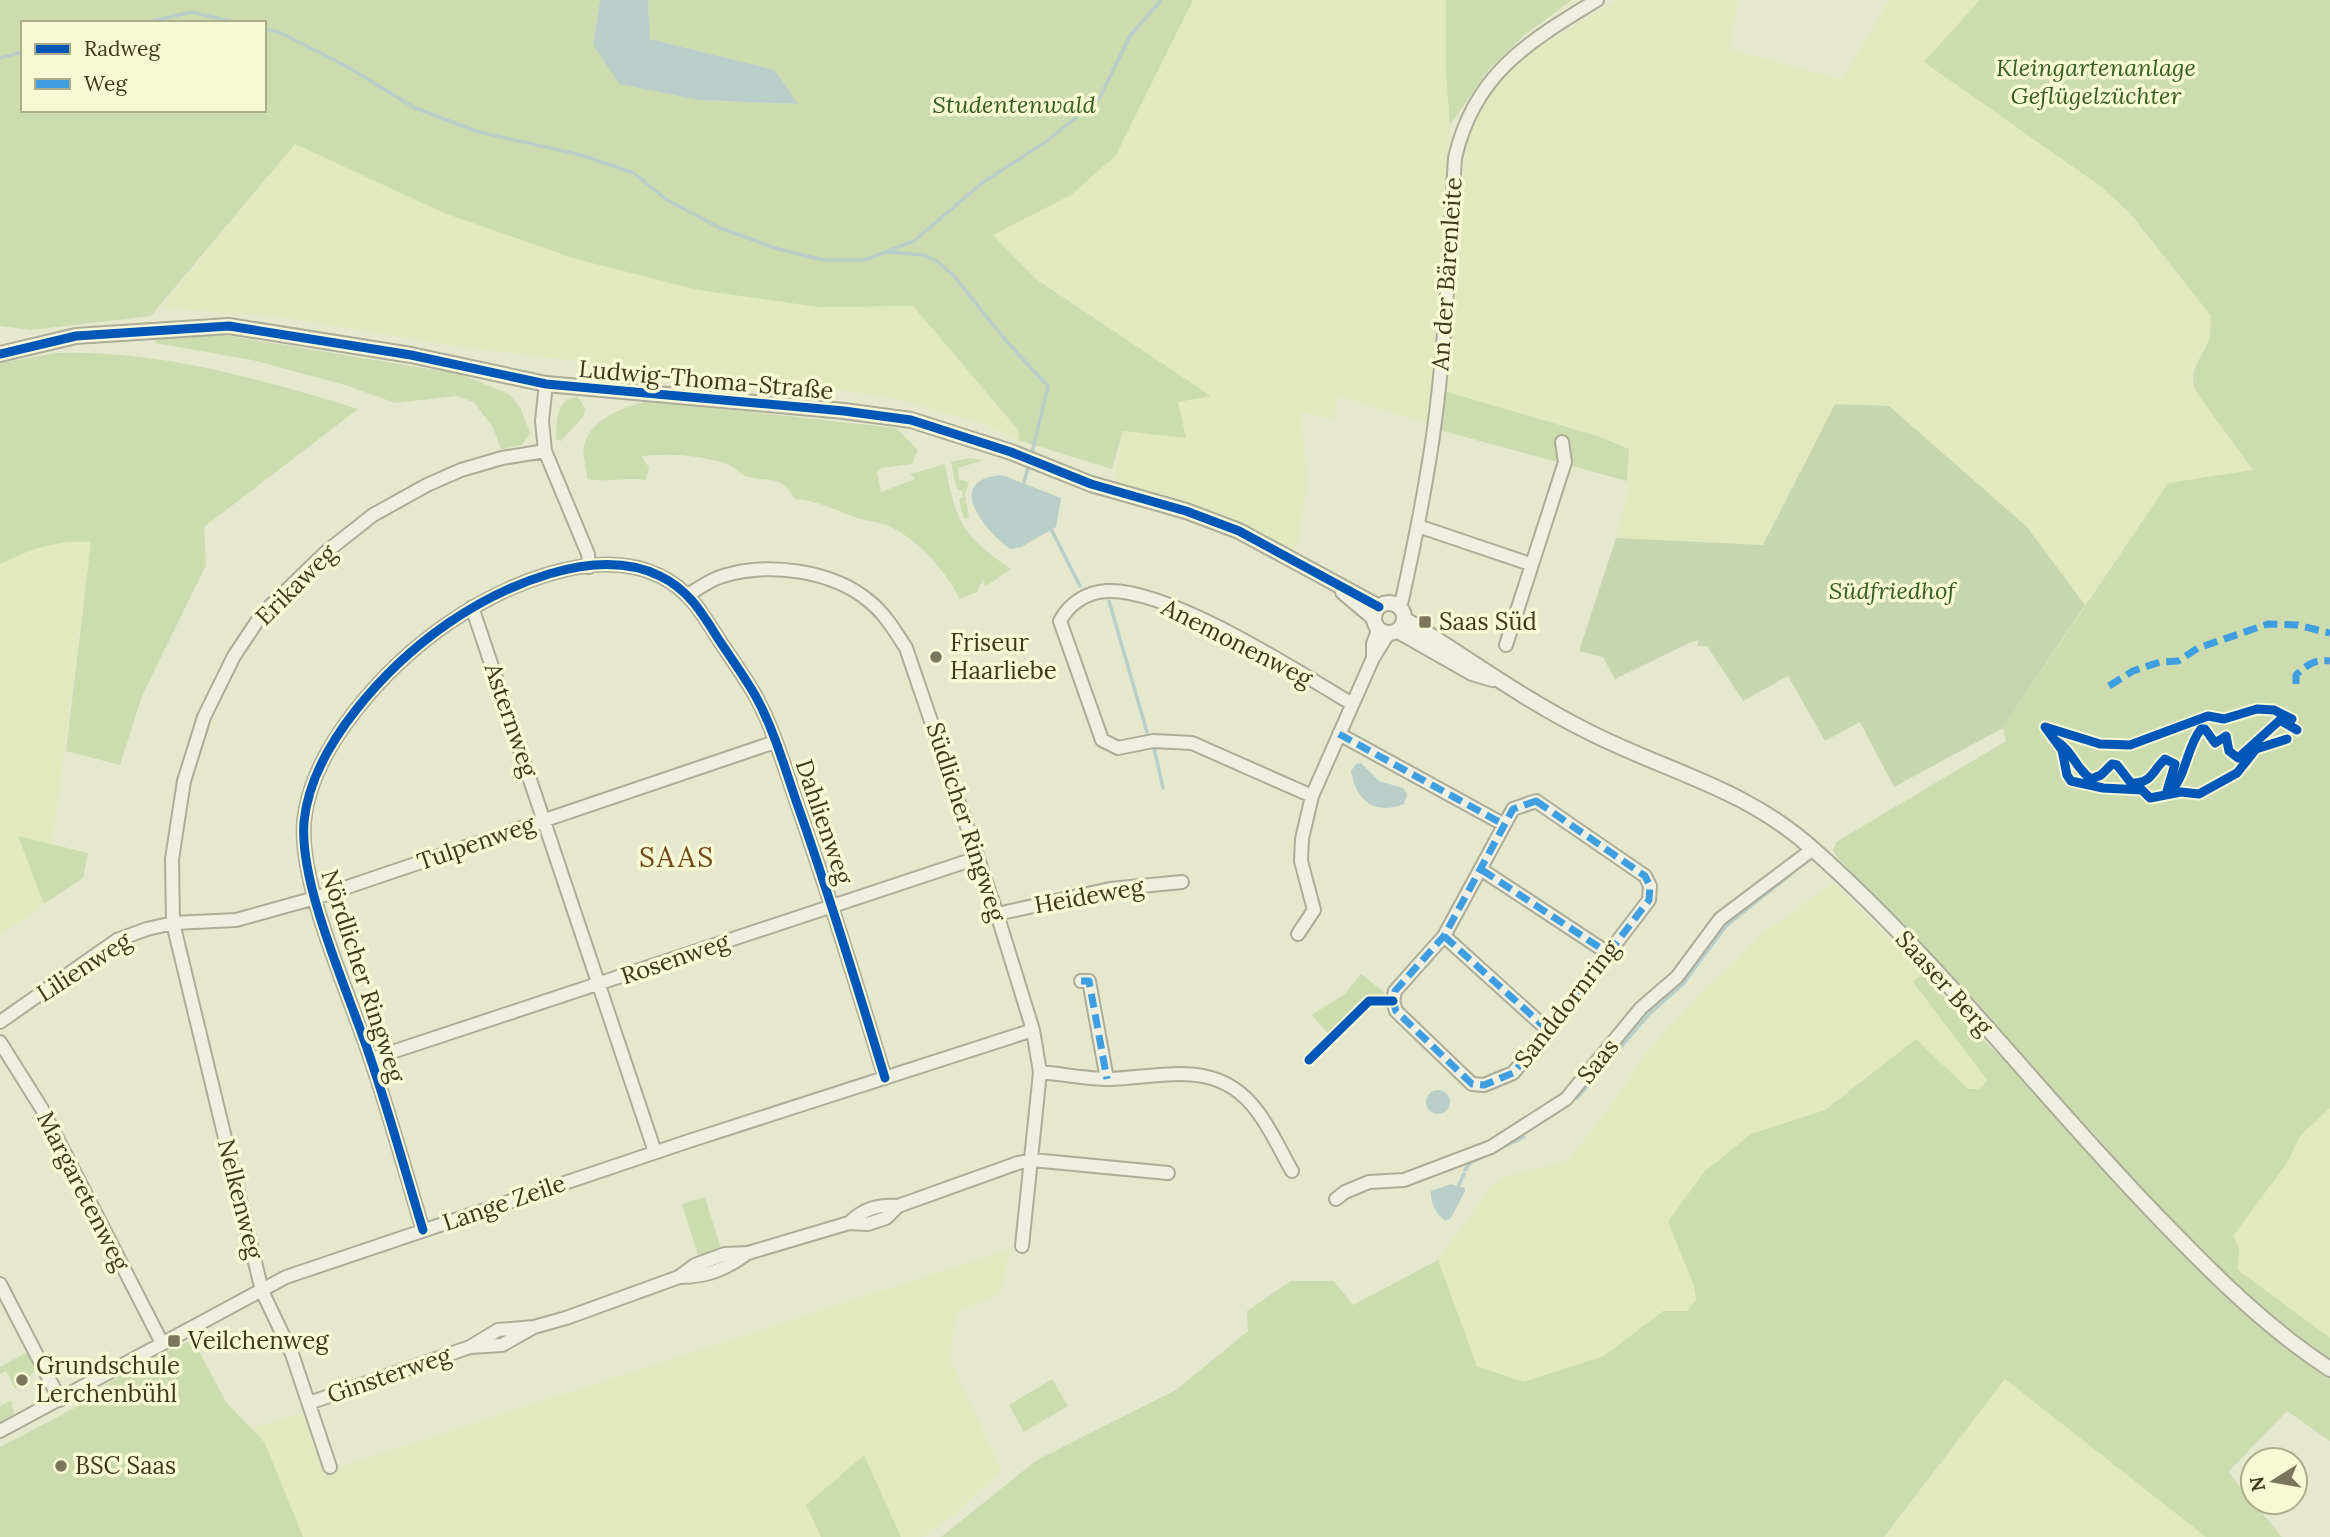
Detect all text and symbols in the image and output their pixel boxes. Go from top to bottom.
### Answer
legend [21,21,266,112]
text: Radweg [84,35,160,62]
park label: Kleingartenanlage Geflügelzüchter [1996,52,2196,111]
text: Weg [84,70,127,97]
park label: Studentenwald [932,89,1096,120]
street label: An der Bärenleite [1424,176,1469,373]
street label: Ludwig-Thoma-Straße [577,353,835,406]
street label: Erikaweg [249,537,343,632]
park label: Südfriedhof [1829,575,1957,606]
street label: Anemonenweg [1156,591,1318,694]
place label: Saas Süd [1439,606,1537,637]
marker: Saas Süd [1417,614,1433,630]
place label: Friseur Haarliebe [950,627,1057,686]
marker: Friseur Haarliebe [928,649,944,665]
street label: Asternweg [477,658,546,781]
street label: Südlicher Ringweg [920,718,1013,926]
street label: Dahlienweg [789,755,861,889]
street label: Tulpenweg [413,808,540,877]
district label: SAAS [639,839,715,875]
street label: Nördlicher Ringweg [314,866,413,1087]
street label: Heideweg [1032,871,1147,920]
street label: Lilienweg [31,924,137,1009]
street label: Saaser Berg [1889,924,2000,1042]
street label: Rosenweg [617,925,734,991]
street label: Sanddornring [1507,933,1626,1074]
street label: Saas [1570,1032,1625,1090]
street label: Margaretenweg [30,1106,137,1276]
street label: Nelkenweg [211,1136,271,1263]
street label: Lange Zeile [438,1167,569,1238]
place label: Veilchenweg [187,1325,329,1356]
marker: Veilchenweg [166,1333,182,1349]
street label: Ginsterweg [323,1339,455,1410]
place label: Grundschule Lerchenbühl [36,1350,180,1409]
marker: Grundschule Lerchenbühl [14,1372,30,1388]
north arrow [2239,1446,2309,1516]
place label: BSC Saas [75,1450,176,1481]
marker: BSC Saas [53,1458,69,1474]
text: N [2244,1474,2270,1494]

